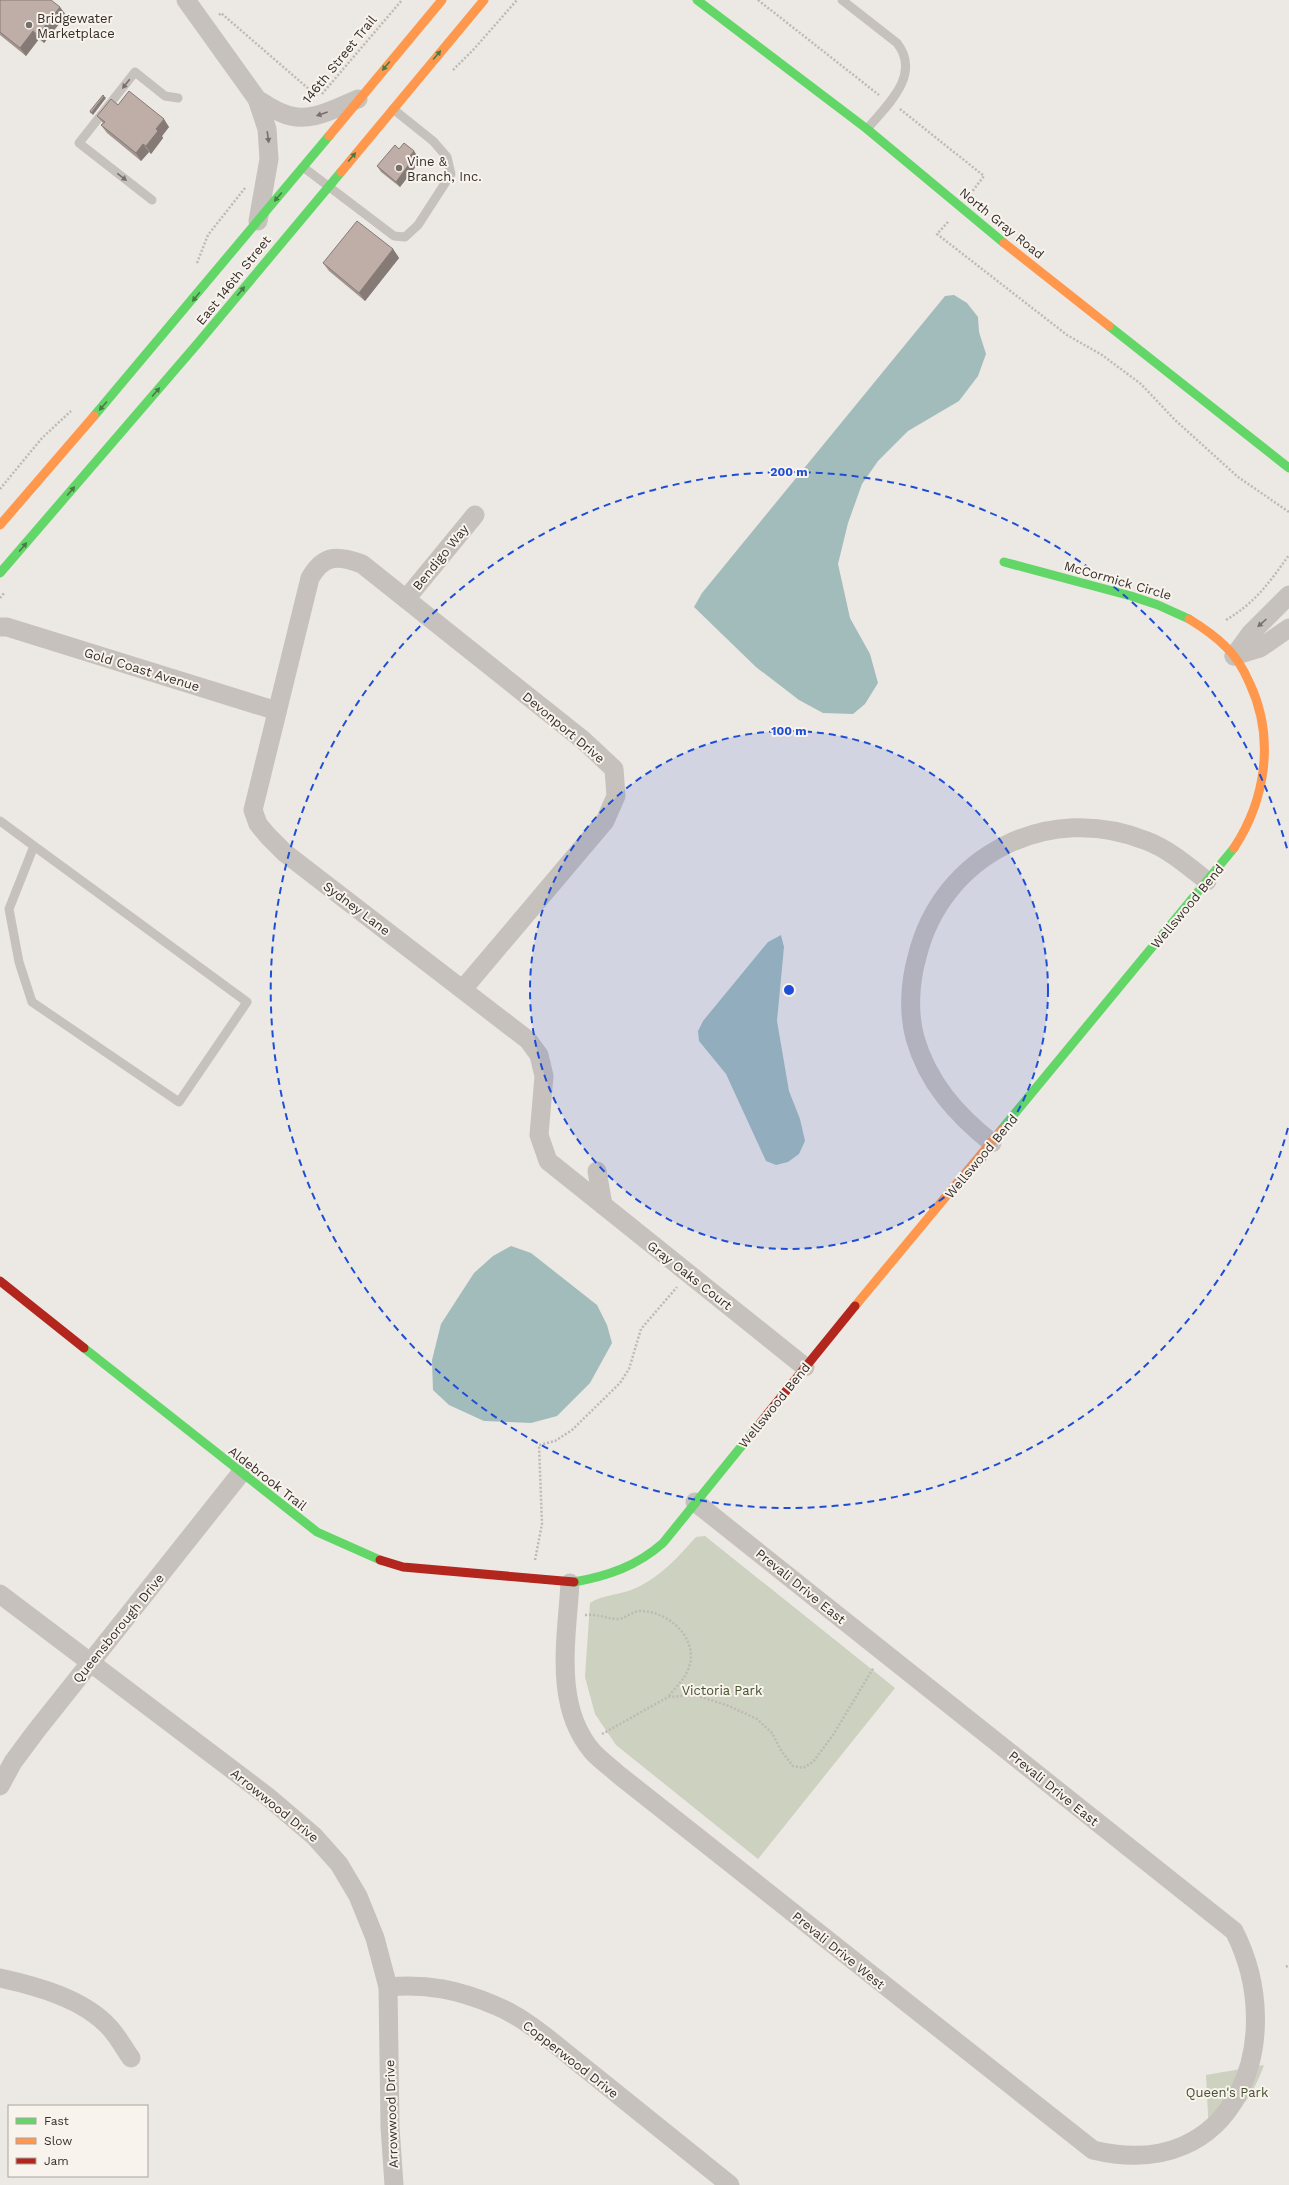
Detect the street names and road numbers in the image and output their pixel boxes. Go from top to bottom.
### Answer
street label: 146th Street Trail [299,12,380,106]
street label: North Gray Road [956,185,1047,262]
street label: East 146th Street [193,232,274,328]
street label: Bendigo Way [409,521,472,593]
street label: McCormick Circle [1062,558,1173,603]
street label: Gold Coast Avenue [82,645,201,694]
street label: Devonport Drive [520,689,608,766]
street label: Wellswood Bend [1148,861,1227,951]
street label: Sydney Lane [320,878,393,938]
street label: Wellswood Bend [942,1111,1021,1201]
street label: Gray Oaks Court [644,1238,735,1313]
street label: Wellswood Bend [736,1360,813,1451]
street label: Aldebrook Trail [226,1443,310,1514]
street label: Prevali Drive East [753,1546,849,1627]
street label: Queensborough Drive [70,1571,167,1686]
street label: Prevali Drive East [1006,1748,1102,1829]
street label: Arrowwood Drive [228,1765,322,1845]
street label: Prevali Drive West [789,1909,888,1993]
street label: Copperwood Drive [520,2017,621,2101]
street label: Arrowwood Drive [382,2059,401,2169]

